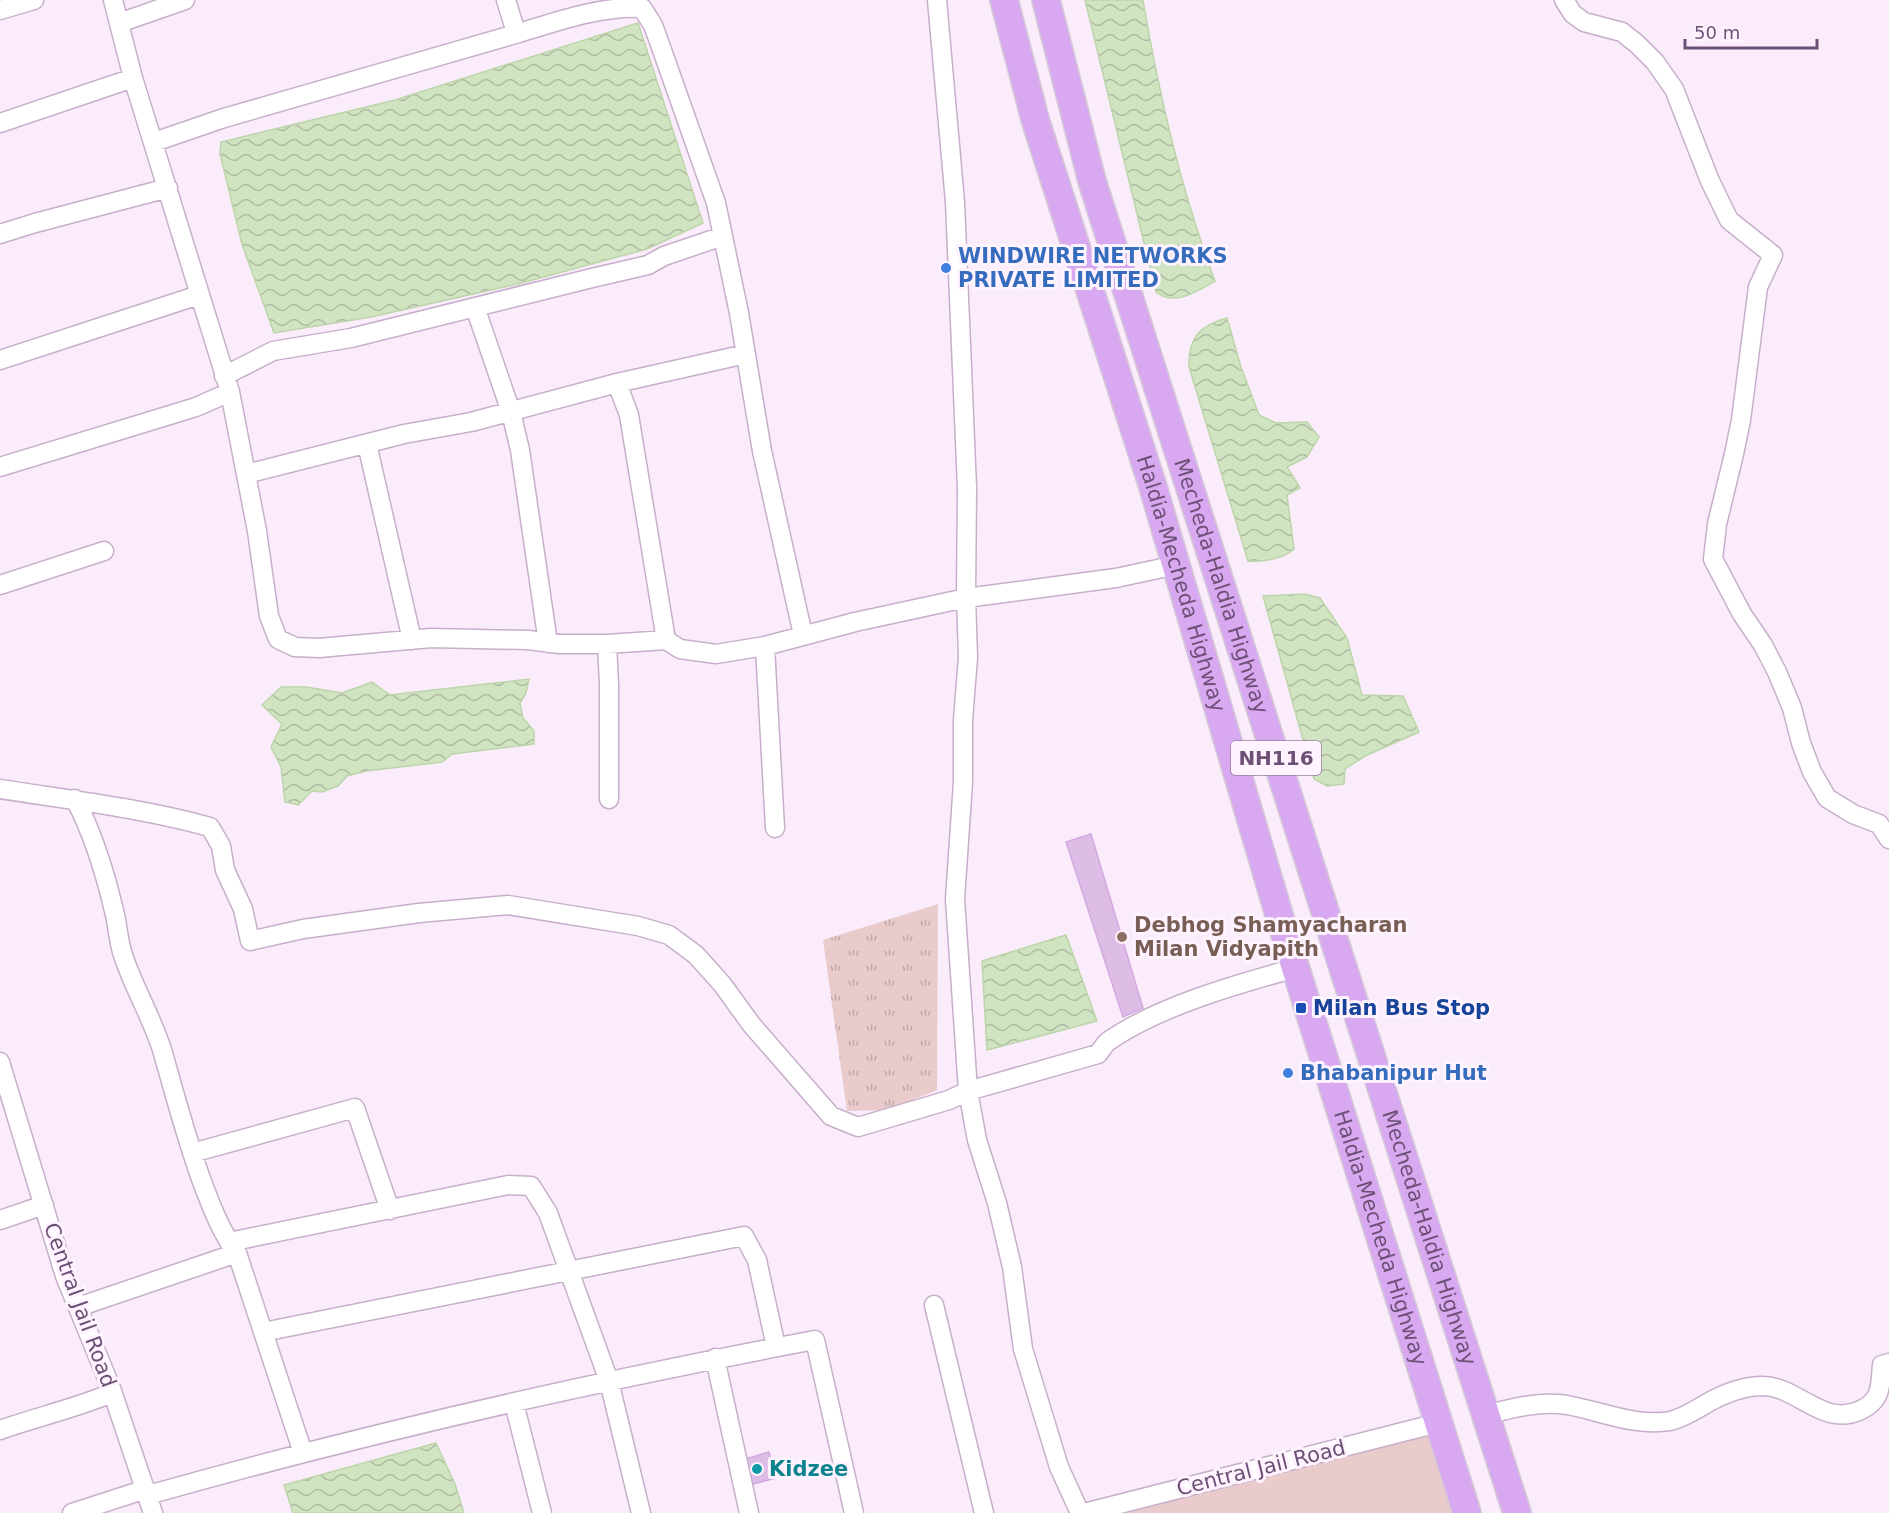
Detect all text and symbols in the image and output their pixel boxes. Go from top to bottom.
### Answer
scale bar [1685,12,1817,50]
text: 50 m [1694,22,1740,43]
place label: WINDWIRE NETWORKS PRIVATE LIMITED [958,244,1228,292]
marker: WINDWIRE NETWORKS PRIVATE LIMITED [939,261,953,275]
street label: Haldia-Mecheda Highway [1132,452,1231,715]
street label: Mecheda-Haldia Highway [1169,455,1273,717]
road number: NH116 [1231,741,1321,775]
place label: Debhog Shamyacharan Milan Vidyapith [1134,913,1407,961]
marker: Debhog Shamyacharan Milan Vidyapith [1115,930,1129,944]
place label: Milan Bus Stop [1313,996,1490,1020]
marker: Milan Bus Stop [1294,1001,1308,1015]
place label: Bhabanipur Hut [1300,1061,1487,1085]
marker: Bhabanipur Hut [1281,1066,1295,1080]
street label: Haldia-Mecheda Highway [1329,1107,1432,1369]
street label: Mecheda-Haldia Highway [1377,1107,1481,1368]
street label: Central Jail Road [39,1219,121,1391]
street label: Central Jail Road [1174,1435,1348,1501]
place label: Kidzee [769,1457,848,1481]
marker: Kidzee [750,1462,764,1476]

